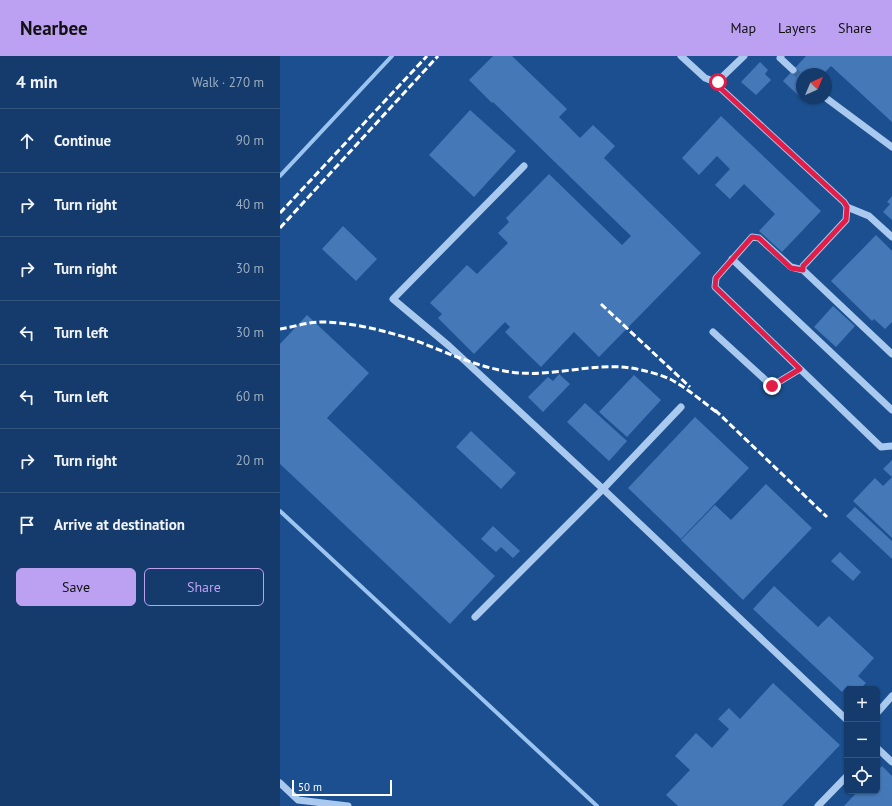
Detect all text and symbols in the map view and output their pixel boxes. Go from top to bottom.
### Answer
text: Nearbee [20,16,88,40]
text: Map [730,19,756,37]
text: Layers [778,19,816,37]
text: Share [838,19,872,37]
north arrow [796,68,832,104]
text: 4 min [16,71,57,93]
route start [709,73,727,91]
text: Walk · 270 m [192,74,264,91]
icon: ahead [16,130,38,152]
text: Continue [54,131,111,150]
text: 90 m [236,132,264,149]
icon: right [16,194,38,216]
text: Turn right [54,195,117,214]
text: 40 m [236,196,264,213]
icon: right [16,258,38,280]
text: Turn right [54,259,117,278]
text: 30 m [236,260,264,277]
icon: left [16,322,38,344]
text: Turn left [54,323,108,342]
text: 30 m [236,324,264,341]
route end [763,377,781,395]
icon: left [16,386,38,408]
text: Turn left [54,387,108,406]
text: 60 m [236,388,264,405]
icon: right [16,450,38,472]
text: Turn right [54,451,117,470]
text: 20 m [236,452,264,469]
icon: arrive [16,514,38,536]
text: Arrive at destination [54,515,185,534]
button: Save [16,568,136,606]
button: Share [144,568,264,606]
map controls [844,686,880,794]
button: + [844,686,880,722]
button: − [844,722,880,758]
button: locate [844,758,880,794]
scale bar [292,778,392,797]
text: 50 m [298,780,322,794]

